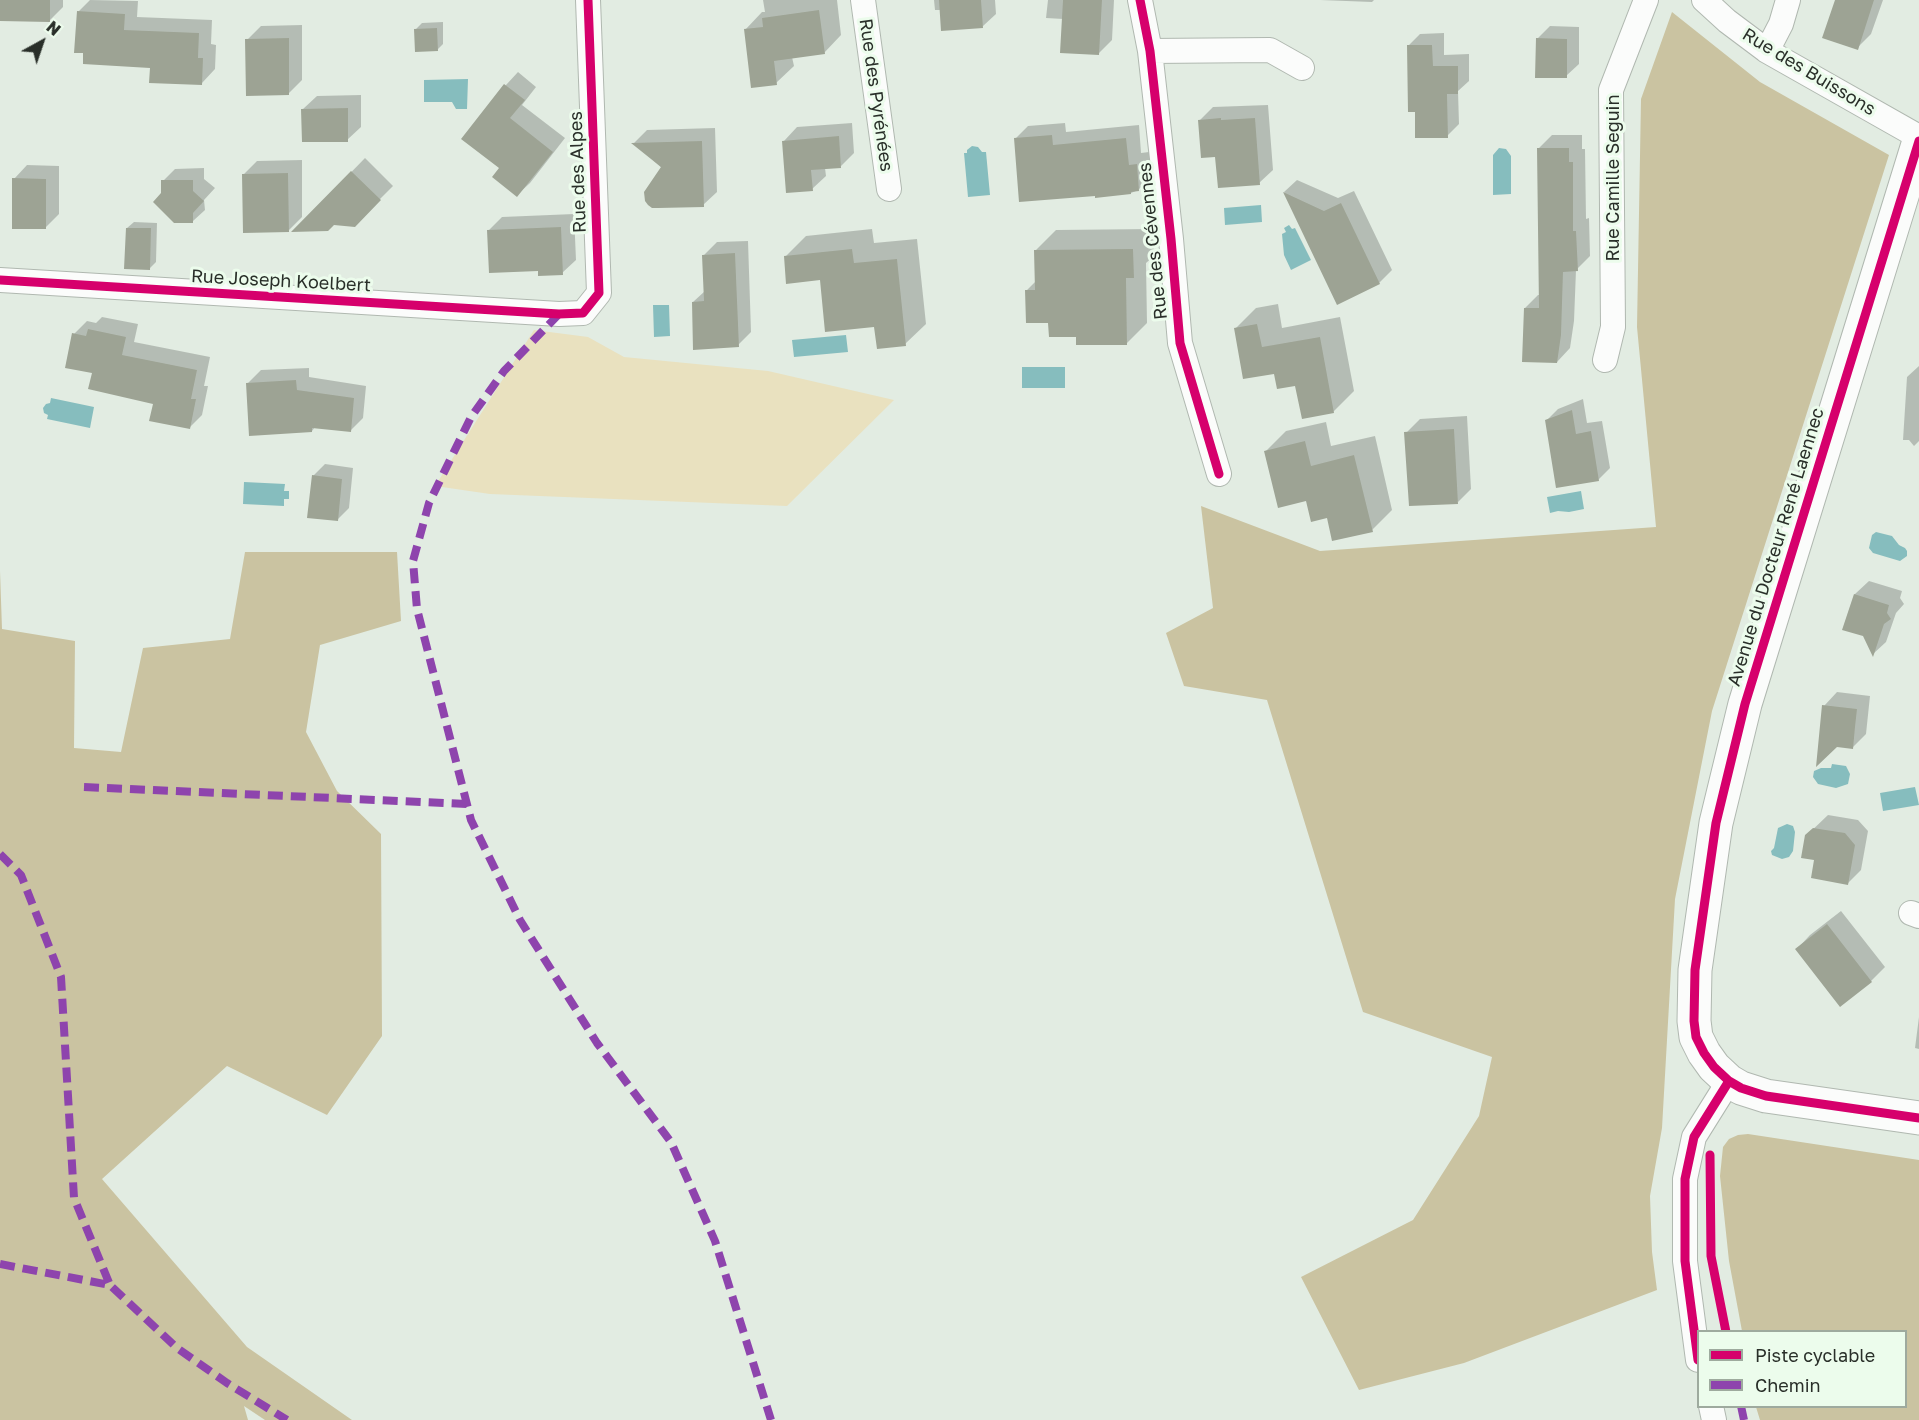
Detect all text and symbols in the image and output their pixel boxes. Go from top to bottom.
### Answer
north arrow [12,12,72,72]
text: N [42,17,65,40]
street label: Rue des Pyrénées [855,17,897,173]
street label: Rue des Buissons [1738,24,1880,120]
street label: Rue Camille Seguin [1602,95,1624,261]
street label: Rue des Alpes [565,111,591,233]
street label: Rue des Cévennes [1134,161,1172,321]
street label: Rue Joseph Koelbert [190,265,372,297]
street label: Avenue du Docteur René Laennec [1723,405,1829,689]
legend [1697,1330,1907,1408]
text: Piste cyclable [1755,1344,1875,1366]
text: Chemin [1755,1374,1821,1396]

